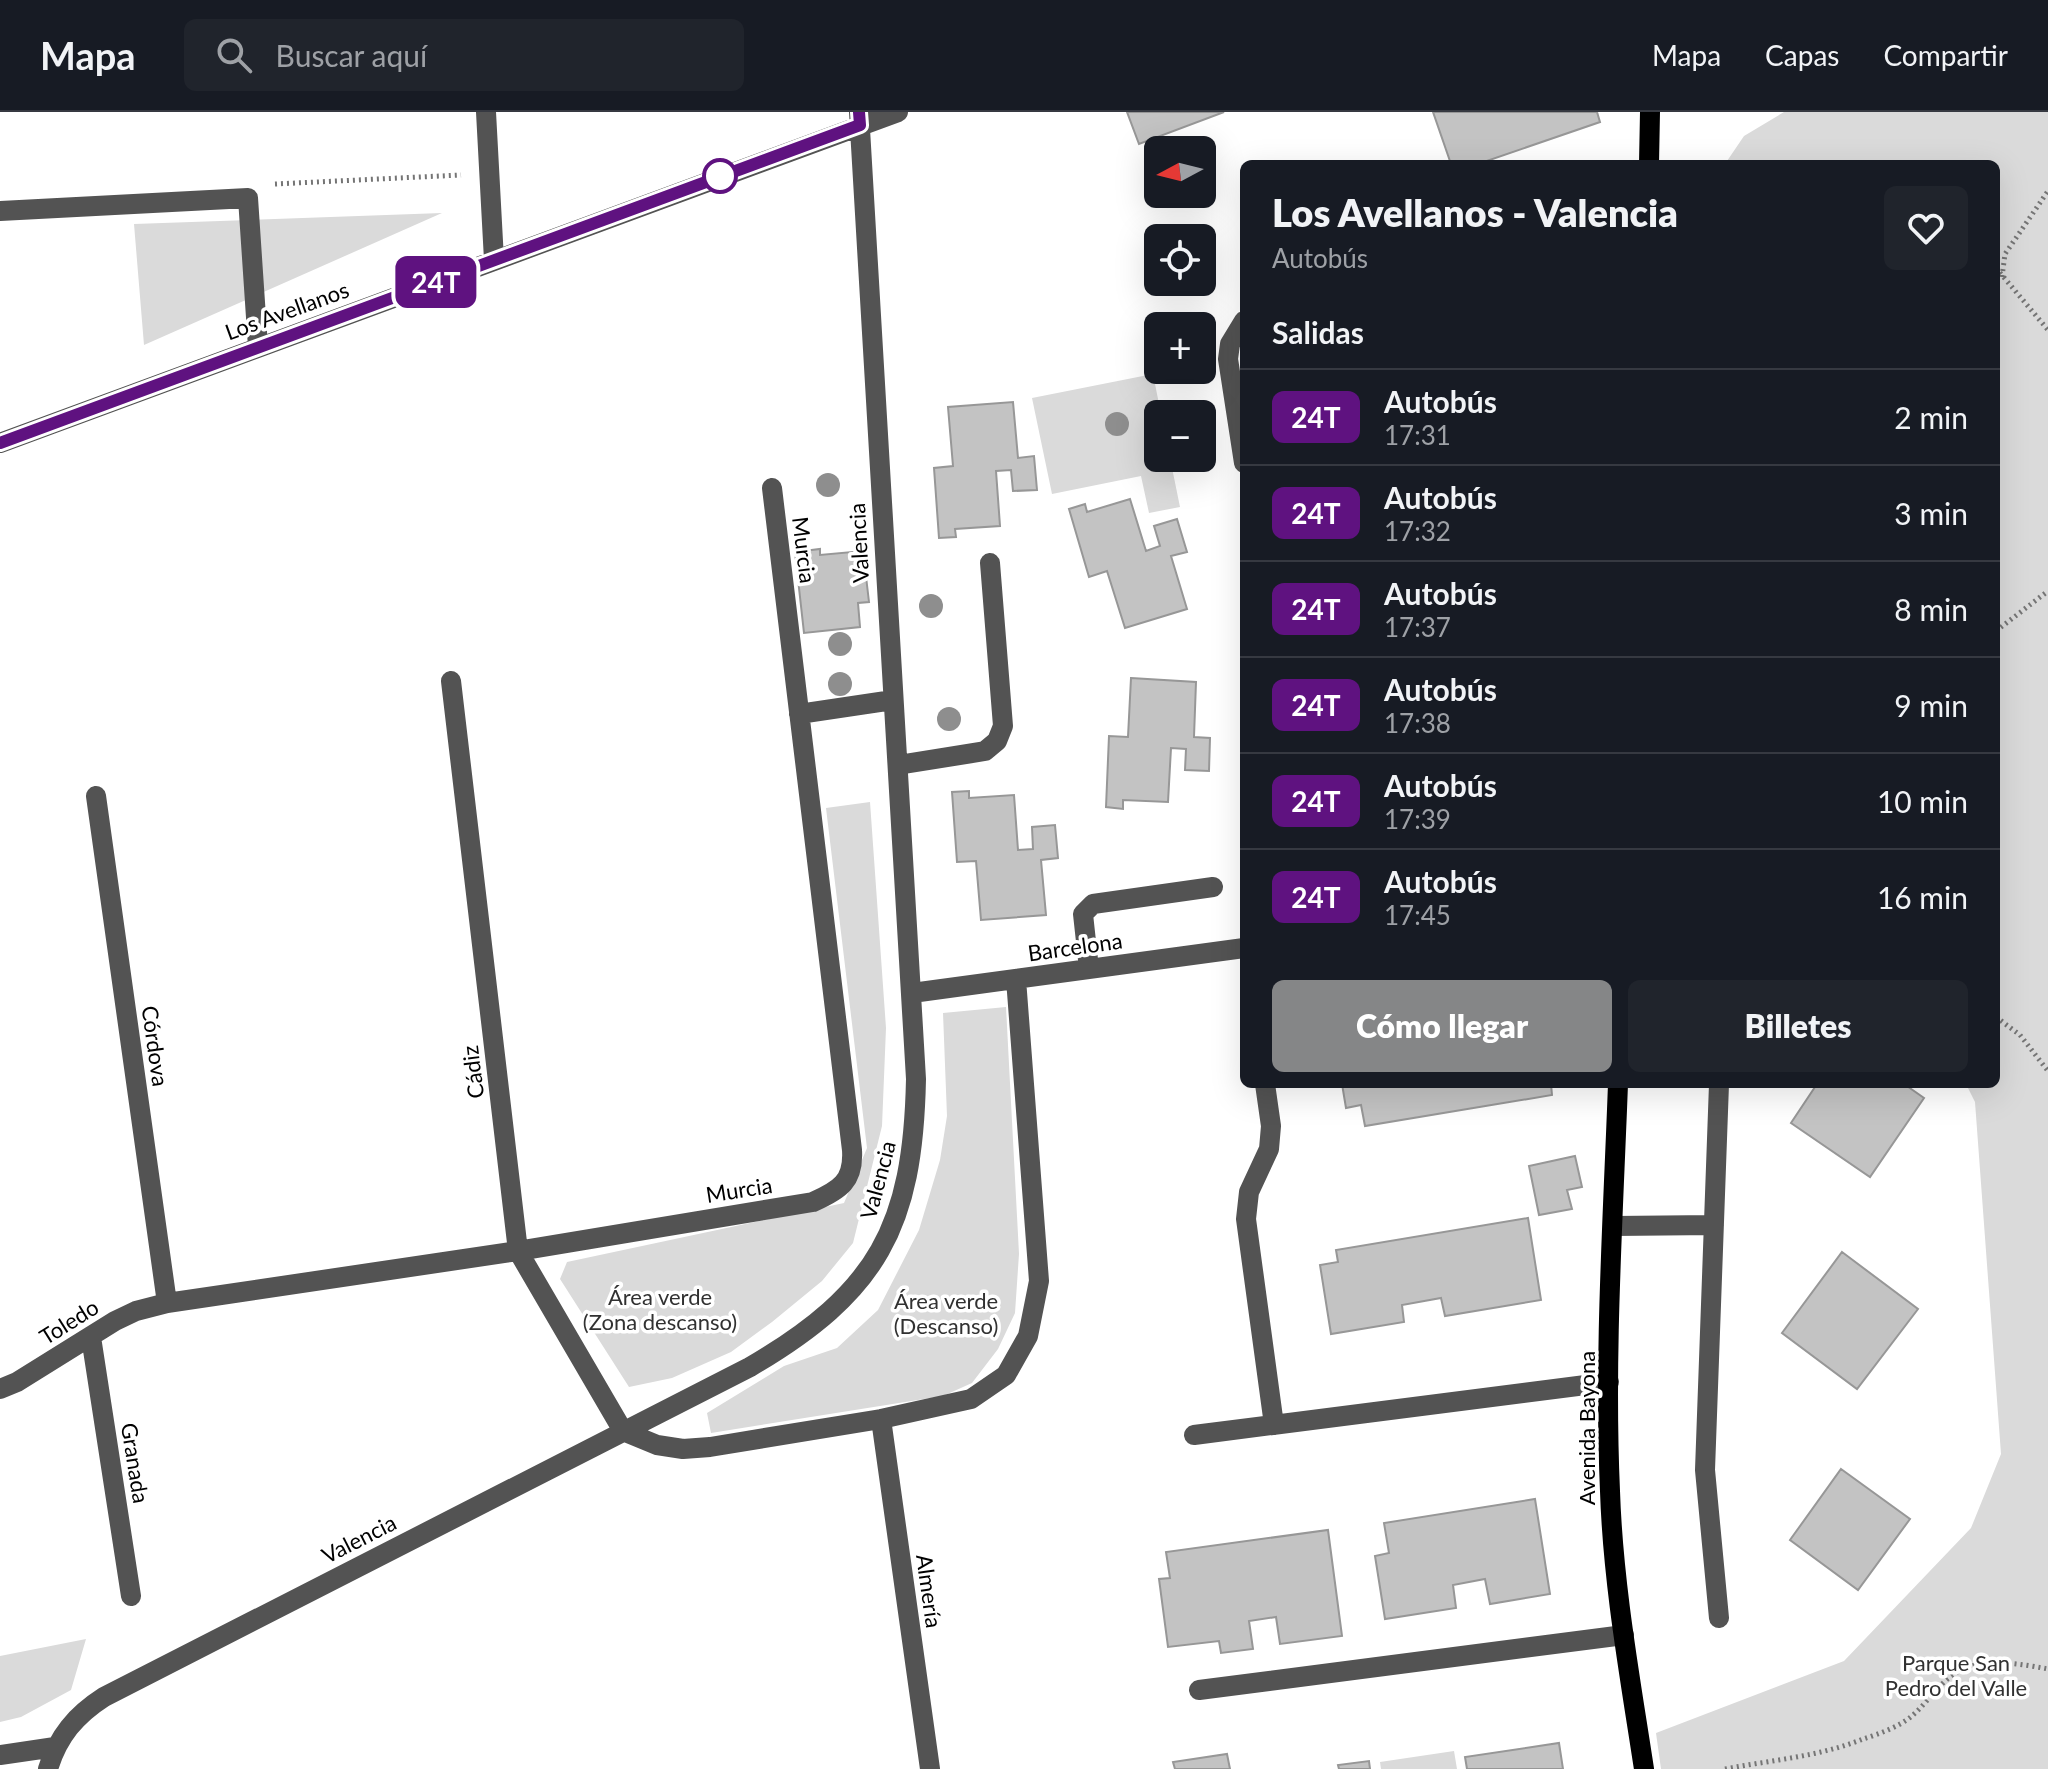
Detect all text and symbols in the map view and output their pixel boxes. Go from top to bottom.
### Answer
search box [184,19,744,91]
text: Mapa [40,32,136,78]
icon: search [212,33,256,77]
text: Buscar aquí [276,37,427,73]
text: Mapa [1652,38,1721,72]
text: Capas [1765,38,1839,72]
text: Compartir [1883,38,2008,72]
north arrow [1144,136,1216,208]
map controls [1144,136,1216,472]
unlabelled marker [703,159,737,193]
button: heart [1884,186,1968,270]
text: Los Avellanos - Valencia [1272,189,1678,235]
button: locate [1144,224,1216,296]
text: Autobús [1272,242,1368,274]
line badge: 24T [390,256,482,308]
text: 24T [411,265,461,299]
street label: Los Avellanos [221,276,352,345]
button: + [1144,312,1216,384]
text: Salidas [1272,314,1364,350]
text: Autobús [1384,383,1497,419]
text: 2 min [1894,399,1968,435]
button: − [1144,400,1216,472]
text: 24T [1291,400,1341,434]
text: 17:31 [1384,419,1451,451]
text: Autobús [1384,479,1497,515]
text: 3 min [1894,495,1968,531]
text: 24T [1291,496,1341,530]
street label: Valencia [843,502,874,584]
street label: Murcia [787,515,822,585]
text: 17:32 [1384,515,1451,547]
text: Autobús [1384,575,1497,611]
text: 8 min [1894,591,1968,627]
text: 24T [1291,592,1341,626]
text: 17:37 [1384,611,1451,643]
text: Autobús [1384,671,1497,707]
text: 9 min [1894,687,1968,723]
text: 24T [1291,688,1341,722]
text: 17:38 [1384,707,1451,739]
text: Autobús [1384,767,1497,803]
text: 10 min [1877,783,1968,819]
text: 24T [1291,784,1341,818]
text: 17:39 [1384,803,1451,835]
text: Autobús [1384,863,1497,899]
text: 16 min [1877,879,1968,915]
text: 24T [1291,880,1341,914]
text: 17:45 [1384,899,1451,931]
street label: Barcelona [1026,927,1124,967]
button: Cómo llegar [1272,980,1612,1072]
button: Billetes [1628,980,1968,1072]
street label: Córdova [136,1004,175,1088]
street label: Cádiz [456,1044,489,1100]
street label: Valencia [854,1138,901,1222]
street label: Murcia [704,1171,774,1208]
park label: Área verde (Zona descanso) [583,1283,737,1335]
park label: Área verde (Descanso) [894,1287,998,1339]
street label: Toledo [34,1293,103,1350]
street label: Avenida Bayona [1573,1351,1600,1505]
street label: Granada [116,1421,155,1505]
street label: Valencia [317,1508,401,1569]
street label: Almería [911,1552,948,1629]
park label: Parque San Pedro del Valle [1885,1649,2027,1701]

